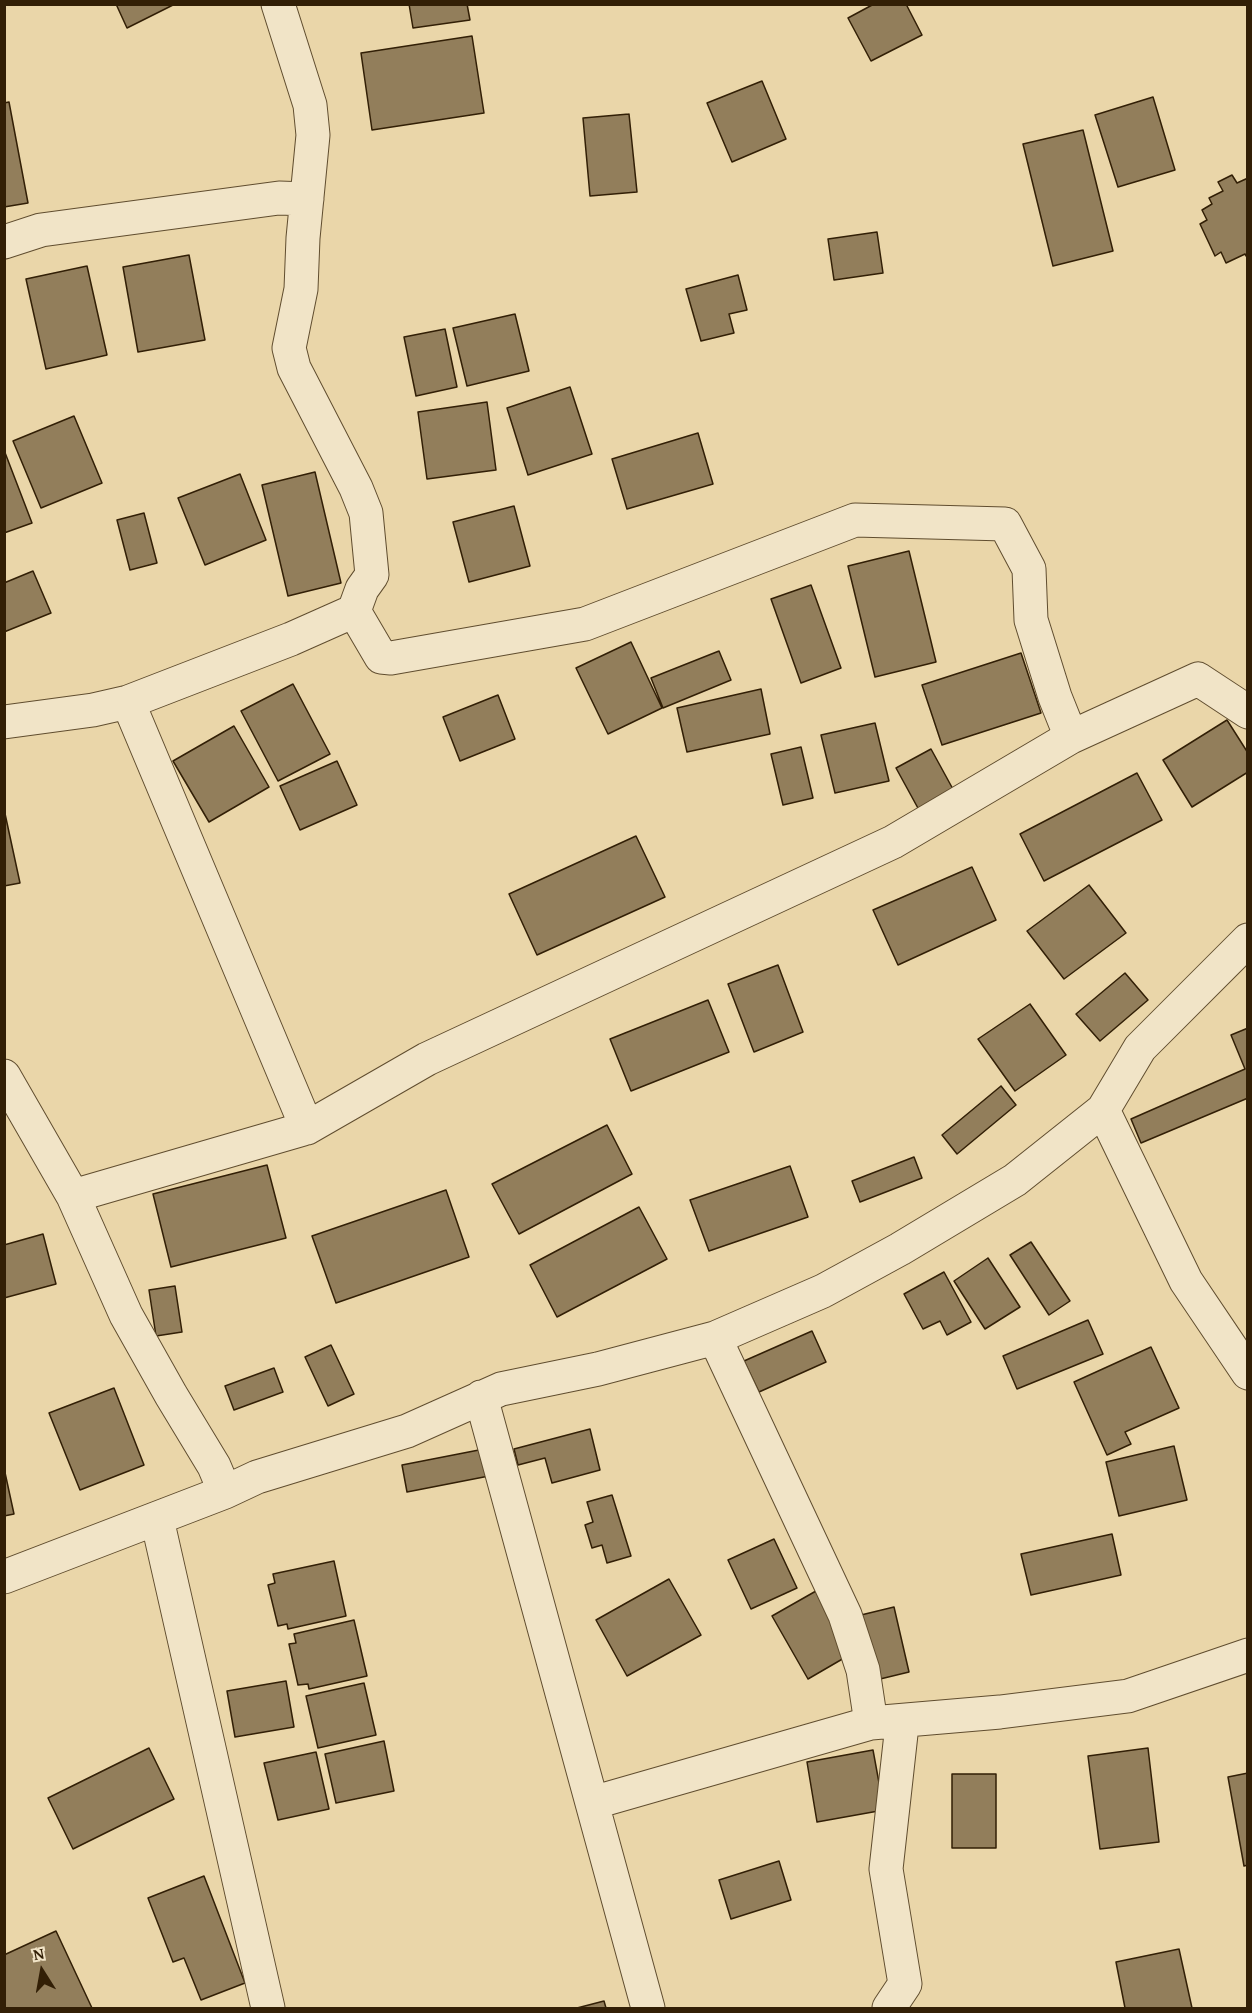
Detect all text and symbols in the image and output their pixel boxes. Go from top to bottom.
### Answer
north arrow [12,1941,72,2001]
text: N [31,1941,46,1966]

